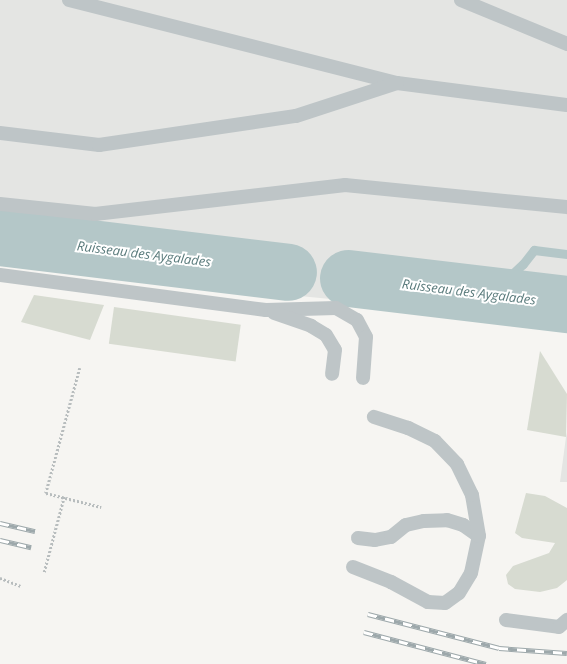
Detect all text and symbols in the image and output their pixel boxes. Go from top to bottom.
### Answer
water label: Ruisseau des Aygalades [76,238,212,270]
water label: Ruisseau des Aygalades [401,276,537,308]

